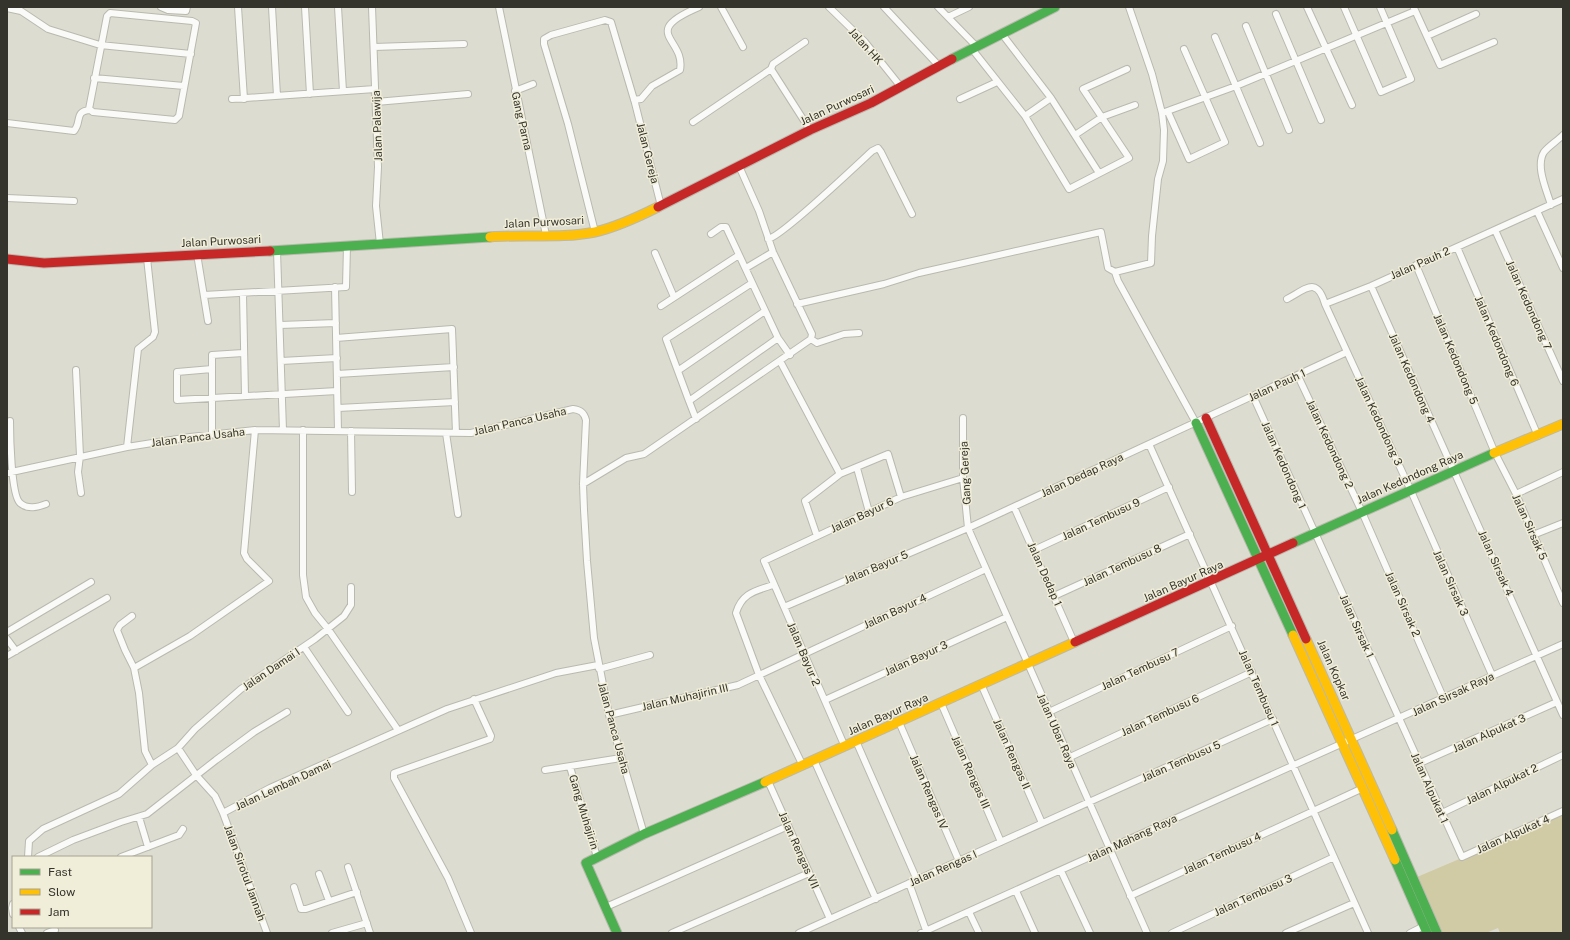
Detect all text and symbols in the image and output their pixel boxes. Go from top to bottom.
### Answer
street label: Jalan HK [847,25,886,67]
street label: Jalan Purwosari [798,83,876,127]
street label: Jalan Palawija [370,90,384,162]
street label: Gang Parna [509,91,535,151]
street label: Jalan Gereja [635,121,661,185]
street label: Jalan Purwosari [504,214,584,230]
street label: Jalan Purwosari [181,233,261,249]
street label: Jalan Pauh 2 [1388,244,1452,281]
street label: Jalan Kedondong 7 [1504,258,1554,352]
street label: Jalan Kedondong 6 [1473,294,1521,388]
street label: Jalan Kedondong 5 [1432,312,1480,406]
street label: Jalan Kedondong 4 [1387,331,1437,425]
street label: Jalan Pauh 1 [1247,367,1307,403]
street label: Jalan Kedondong 3 [1353,375,1405,467]
street label: Jalan Kedondong 2 [1304,398,1356,491]
street label: Jalan Panca Usaha [473,405,567,437]
street label: Jalan Kedondong 1 [1259,419,1309,511]
street label: Jalan Panca Usaha [150,425,246,449]
street label: Gang Gereja [957,441,973,505]
street label: Jalan Kedondong Raya [1355,448,1465,506]
street label: Jalan Dedap Raya [1039,451,1125,499]
street label: Jalan Sirsak 5 [1510,492,1550,562]
street label: Jalan Bayur 6 [829,495,896,535]
street label: Jalan Tembusu 9 [1060,496,1142,542]
street label: Jalan Sirsak 4 [1476,528,1516,598]
street label: Jalan Dedap 1 [1026,540,1064,608]
street label: Jalan Tembusu 8 [1081,542,1163,588]
street label: Jalan Bayur 5 [842,548,910,586]
street label: Jalan Sirsak 3 [1431,548,1471,618]
street label: Jalan Bayur Raya [1141,558,1225,604]
street label: Jalan Sirsak 2 [1383,569,1423,639]
street label: Jalan Bayur 4 [862,591,929,631]
street label: Jalan Sirsak 1 [1338,592,1376,660]
street label: Jalan Bayur 2 [785,620,823,688]
street label: Jalan Bayur 3 [883,638,950,678]
street label: Jalan Kopkar [1315,638,1353,702]
street label: Jalan Damai I [240,645,302,693]
street label: Jalan Tembusu 7 [1099,646,1181,692]
street label: Jalan Tembusu 1 [1237,648,1281,728]
street label: Jalan Sirsak Raya [1410,670,1496,718]
street label: Jalan Panca Usaha [596,681,632,775]
street label: Jalan Muhajirin III [641,681,729,713]
street label: Jalan Bayur Raya [846,691,930,737]
street label: Jalan Ubar Raya [1035,692,1079,770]
street label: Jalan Tembusu 6 [1119,692,1201,738]
street label: Jalan Alpukat 3 [1451,712,1527,754]
street label: Jalan Rengas II [991,717,1033,791]
street label: Jalan Rengas III [949,734,993,810]
street label: Jalan Tembusu 5 [1140,738,1222,784]
street label: Jalan Alpukat 1 [1409,751,1451,825]
street label: Jalan Rengas IV [908,753,950,832]
street label: Jalan Lembah Damai [233,758,333,812]
street label: Jalan Alpukat 2 [1464,761,1540,807]
street label: Gang Muhajirin [567,773,601,851]
street label: Jalan Rengas VII [777,810,821,890]
street label: Jalan Mahang Raya [1085,812,1179,864]
street label: Jalan Alpukat 4 [1475,813,1551,855]
street label: Jalan Sirotul Jannah [222,823,268,923]
street label: Jalan Tembusu 4 [1181,830,1263,876]
street label: Jalan Rengas I [907,848,979,888]
legend [12,856,152,928]
text: Fast [48,865,73,879]
street label: Jalan Tembusu 3 [1212,872,1294,918]
text: Slow [48,885,76,899]
text: Jam [48,905,70,919]

